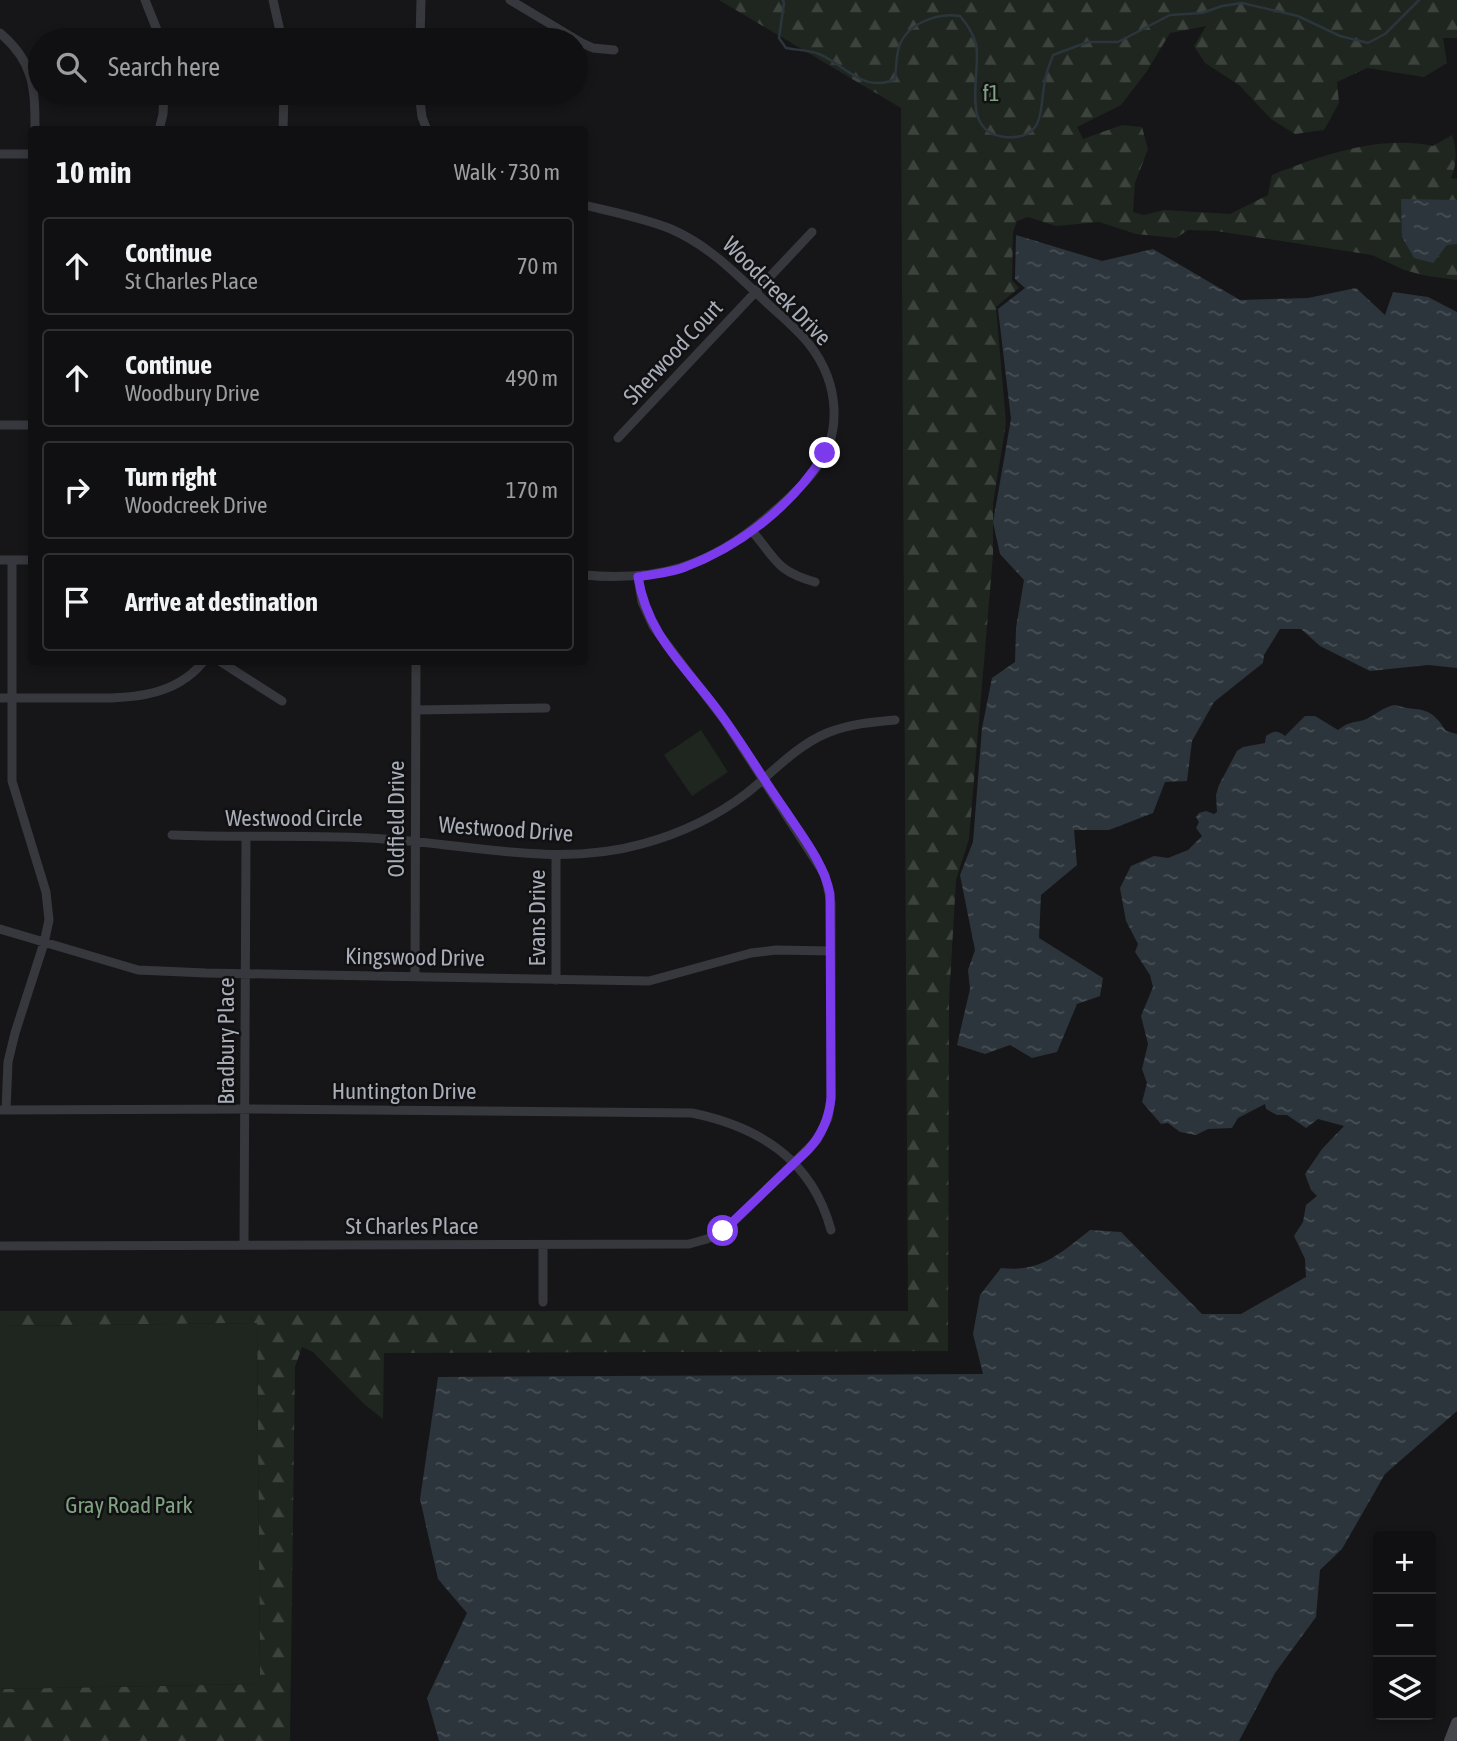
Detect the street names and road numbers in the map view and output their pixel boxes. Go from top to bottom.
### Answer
street label: Woodcreek Drive [717,231,837,351]
street label: Sherwood Court [618,295,728,409]
street label: Oldfield Drive [383,761,409,877]
street label: Westwood Circle [225,805,363,831]
street label: Westwood Drive [438,811,574,847]
street label: Evans Drive [524,870,550,966]
street label: Kingswood Drive [345,943,485,971]
street label: Bradbury Place [213,977,239,1105]
street label: Huntington Drive [332,1078,476,1104]
street label: St Charles Place [345,1213,479,1239]

